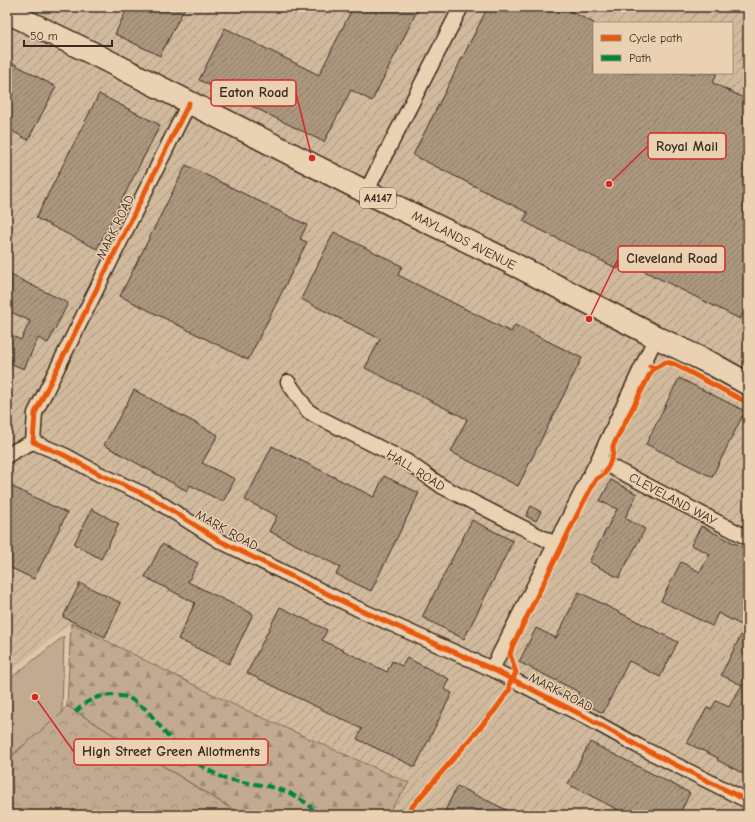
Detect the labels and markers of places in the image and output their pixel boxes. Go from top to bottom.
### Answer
callout: Eaton Road [211,80,296,106]
callout: Royal Mail [648,133,726,159]
callout: Cleveland Road [618,246,725,272]
callout: High Street Green Allotments [74,739,268,765]

